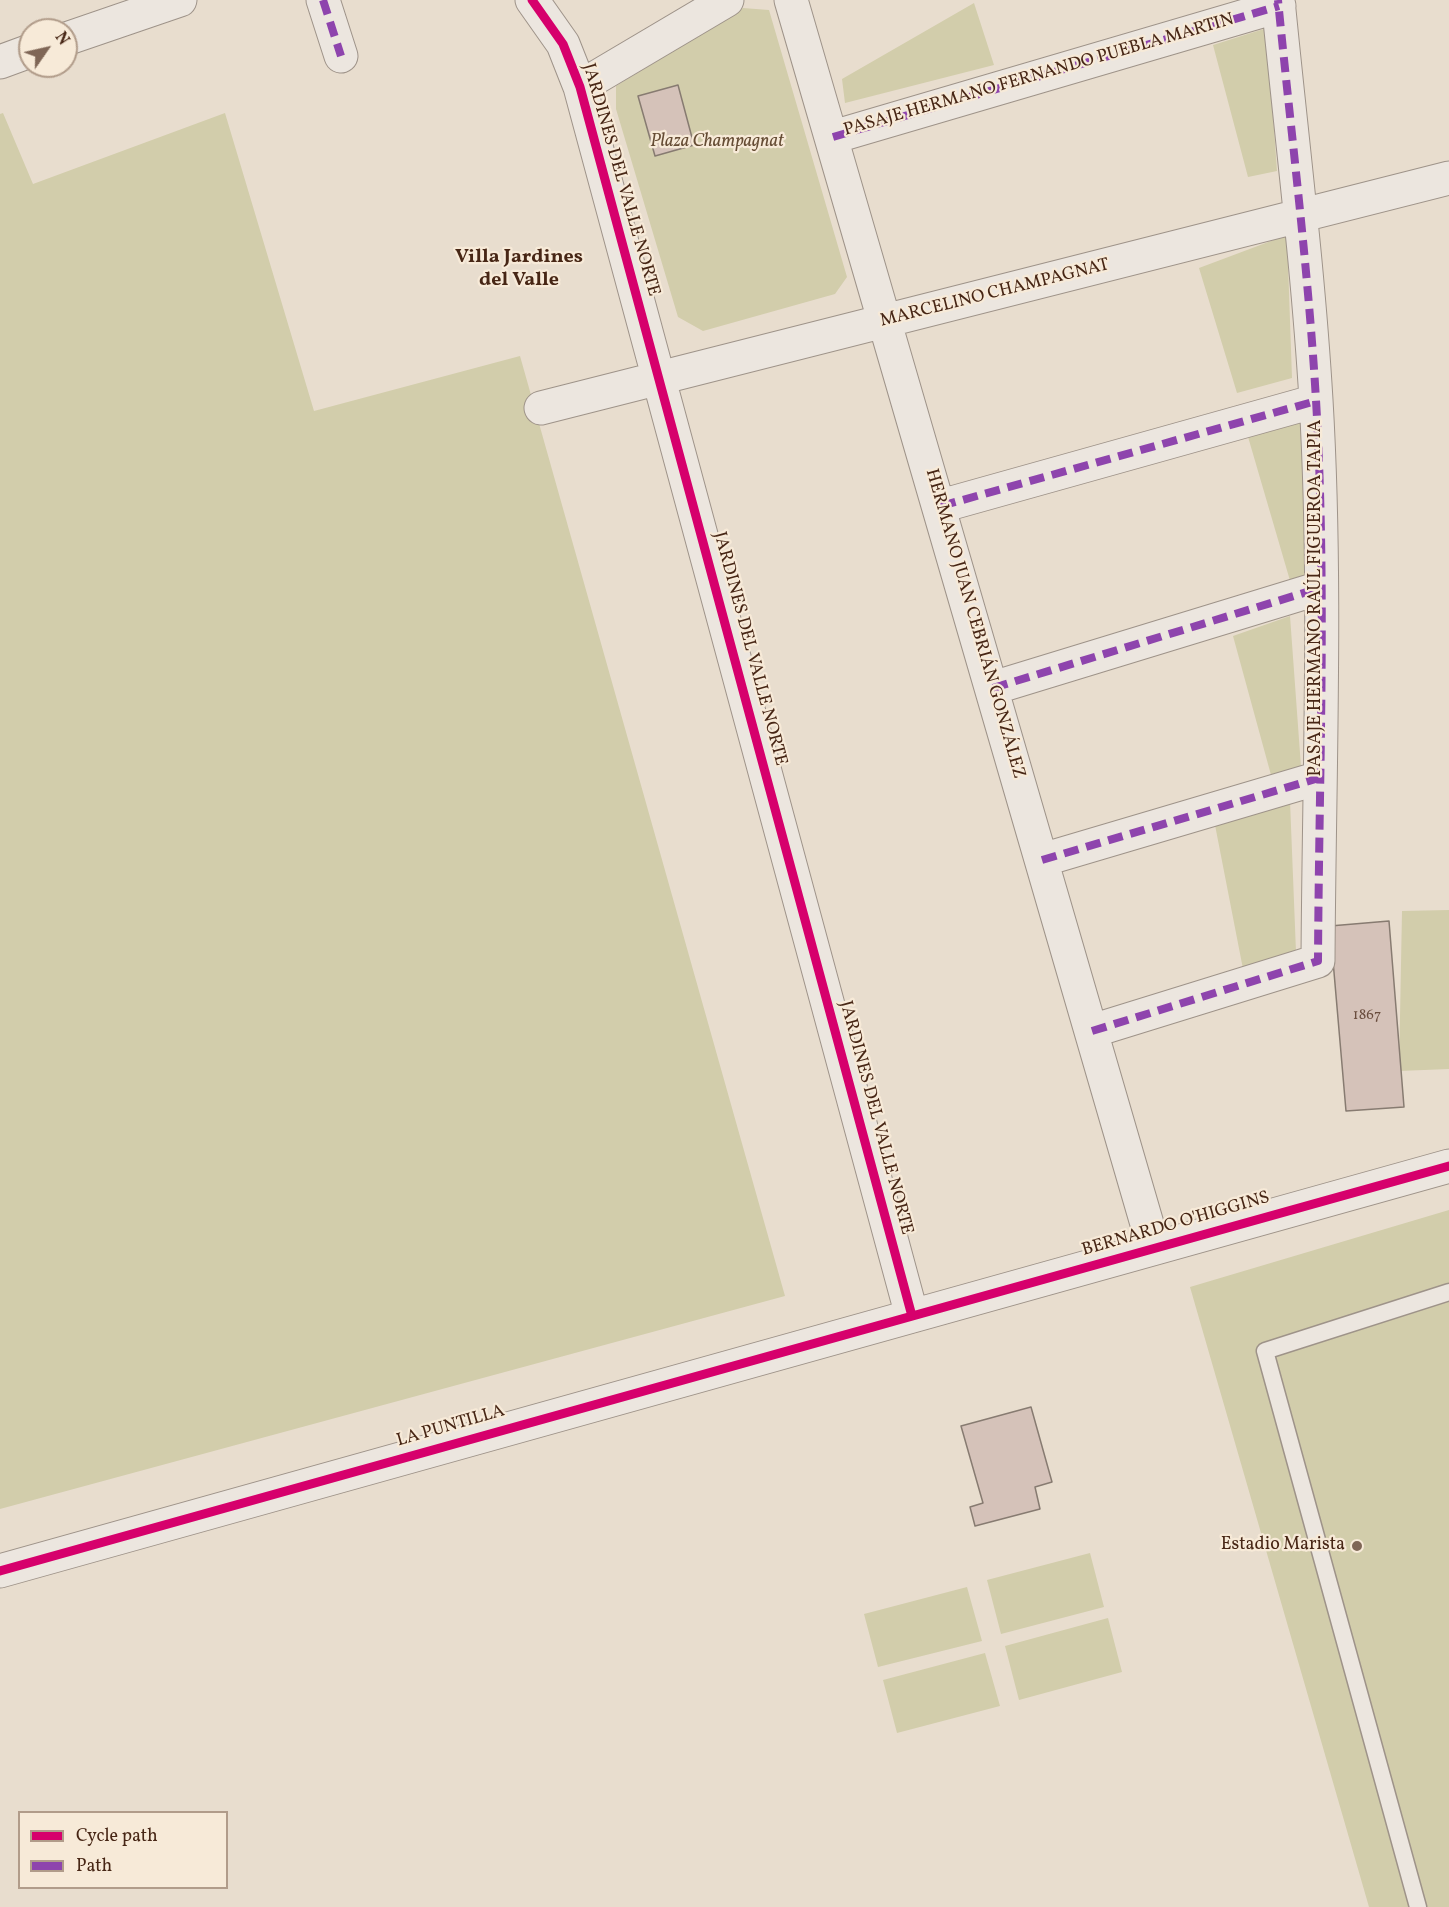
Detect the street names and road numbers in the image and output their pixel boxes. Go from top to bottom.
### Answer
street label: PASAJE HERMANO FERNANDO PUEBLA MARTIN [841,10,1237,142]
street label: JARDINES DEL VALLE NORTE [576,61,664,299]
street label: MARCELINO CHAMPAGNAT [878,255,1112,333]
street label: PASAJE HERMANO RAÚL FIGUEROA TAPIA [1306,420,1328,776]
street label: HERMANO JUAN CEBRIÁN GONZÁLEZ [919,467,1029,781]
street label: JARDINES DEL VALLE NORTE [707,530,791,768]
street label: JARDINES DEL VALLE NORTE [833,999,917,1237]
street label: BERNARDO O'HIGGINS [1080,1188,1272,1262]
street label: LA PUNTILLA [394,1401,508,1453]

